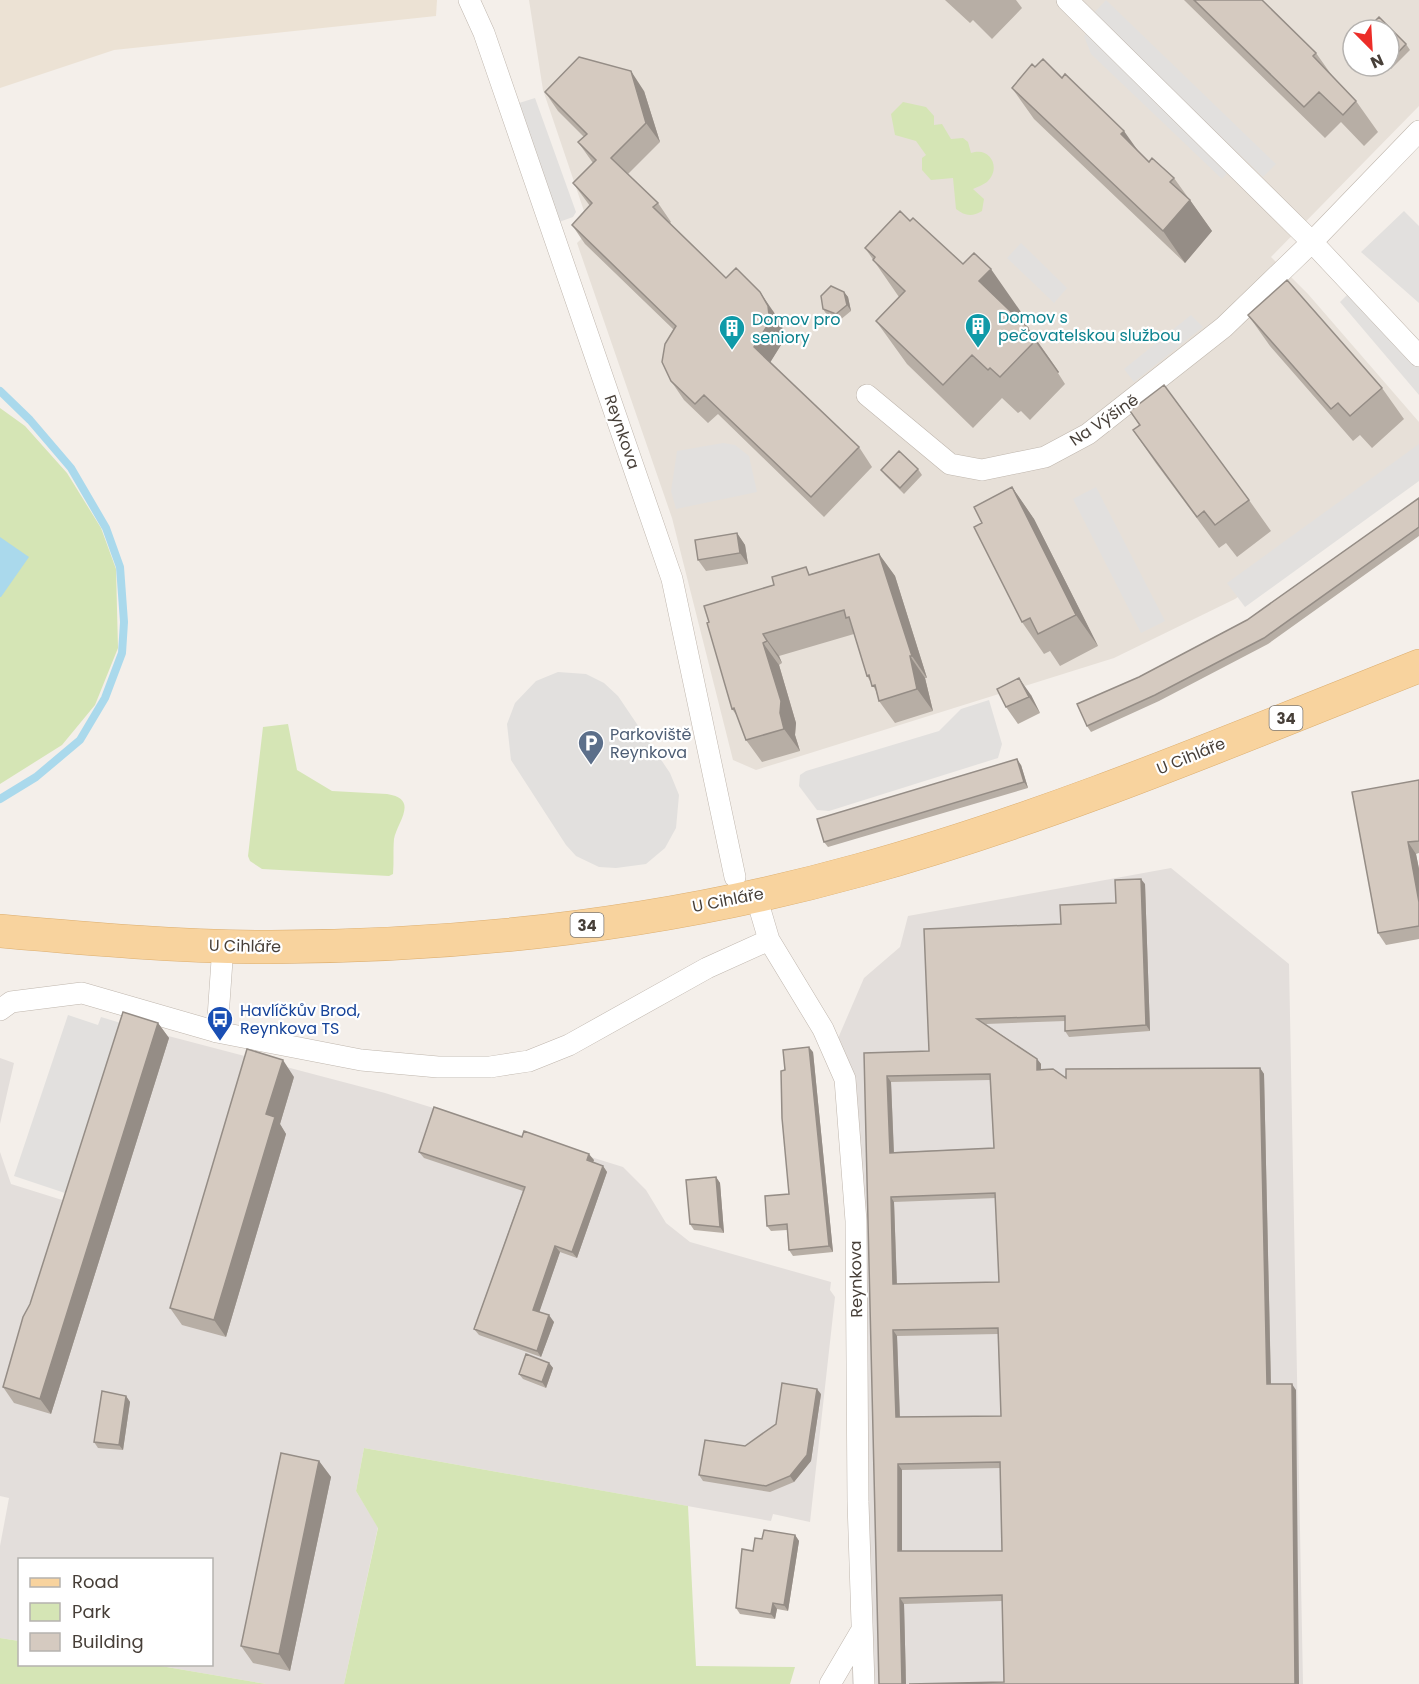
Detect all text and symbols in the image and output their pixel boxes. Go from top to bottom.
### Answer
north arrow [1341,18,1401,78]
text: N [1367,48,1387,74]
place label: Domov s pečovatelskou službou [998,306,1181,347]
place label: Domov pro seniory [752,308,841,349]
building icon: Domov s pečovatelskou službou [963,311,993,349]
building icon: Domov pro seniory [717,313,747,351]
street label: Na Výšině [1065,388,1143,452]
street label: Reynkova [599,392,645,472]
road number: 34 [1270,706,1302,730]
place label: Parkoviště Reynkova [610,723,692,764]
parking icon: Parkoviště Reynkova [576,728,606,766]
street label: U Cihláře [1153,732,1229,780]
street label: U Cihláře [690,882,766,918]
road number: 34 [570,913,604,937]
street label: U Cihláře [209,934,281,958]
place label: Havlíčkův Brod, Reynkova TS [240,999,360,1040]
bus stop icon: Havlíčkův Brod, Reynkova TS [205,1004,235,1042]
street label: Reynkova [844,1240,868,1318]
legend [18,1558,213,1666]
text: Road [72,1569,119,1594]
text: Park [72,1599,111,1624]
text: Building [72,1629,144,1654]

